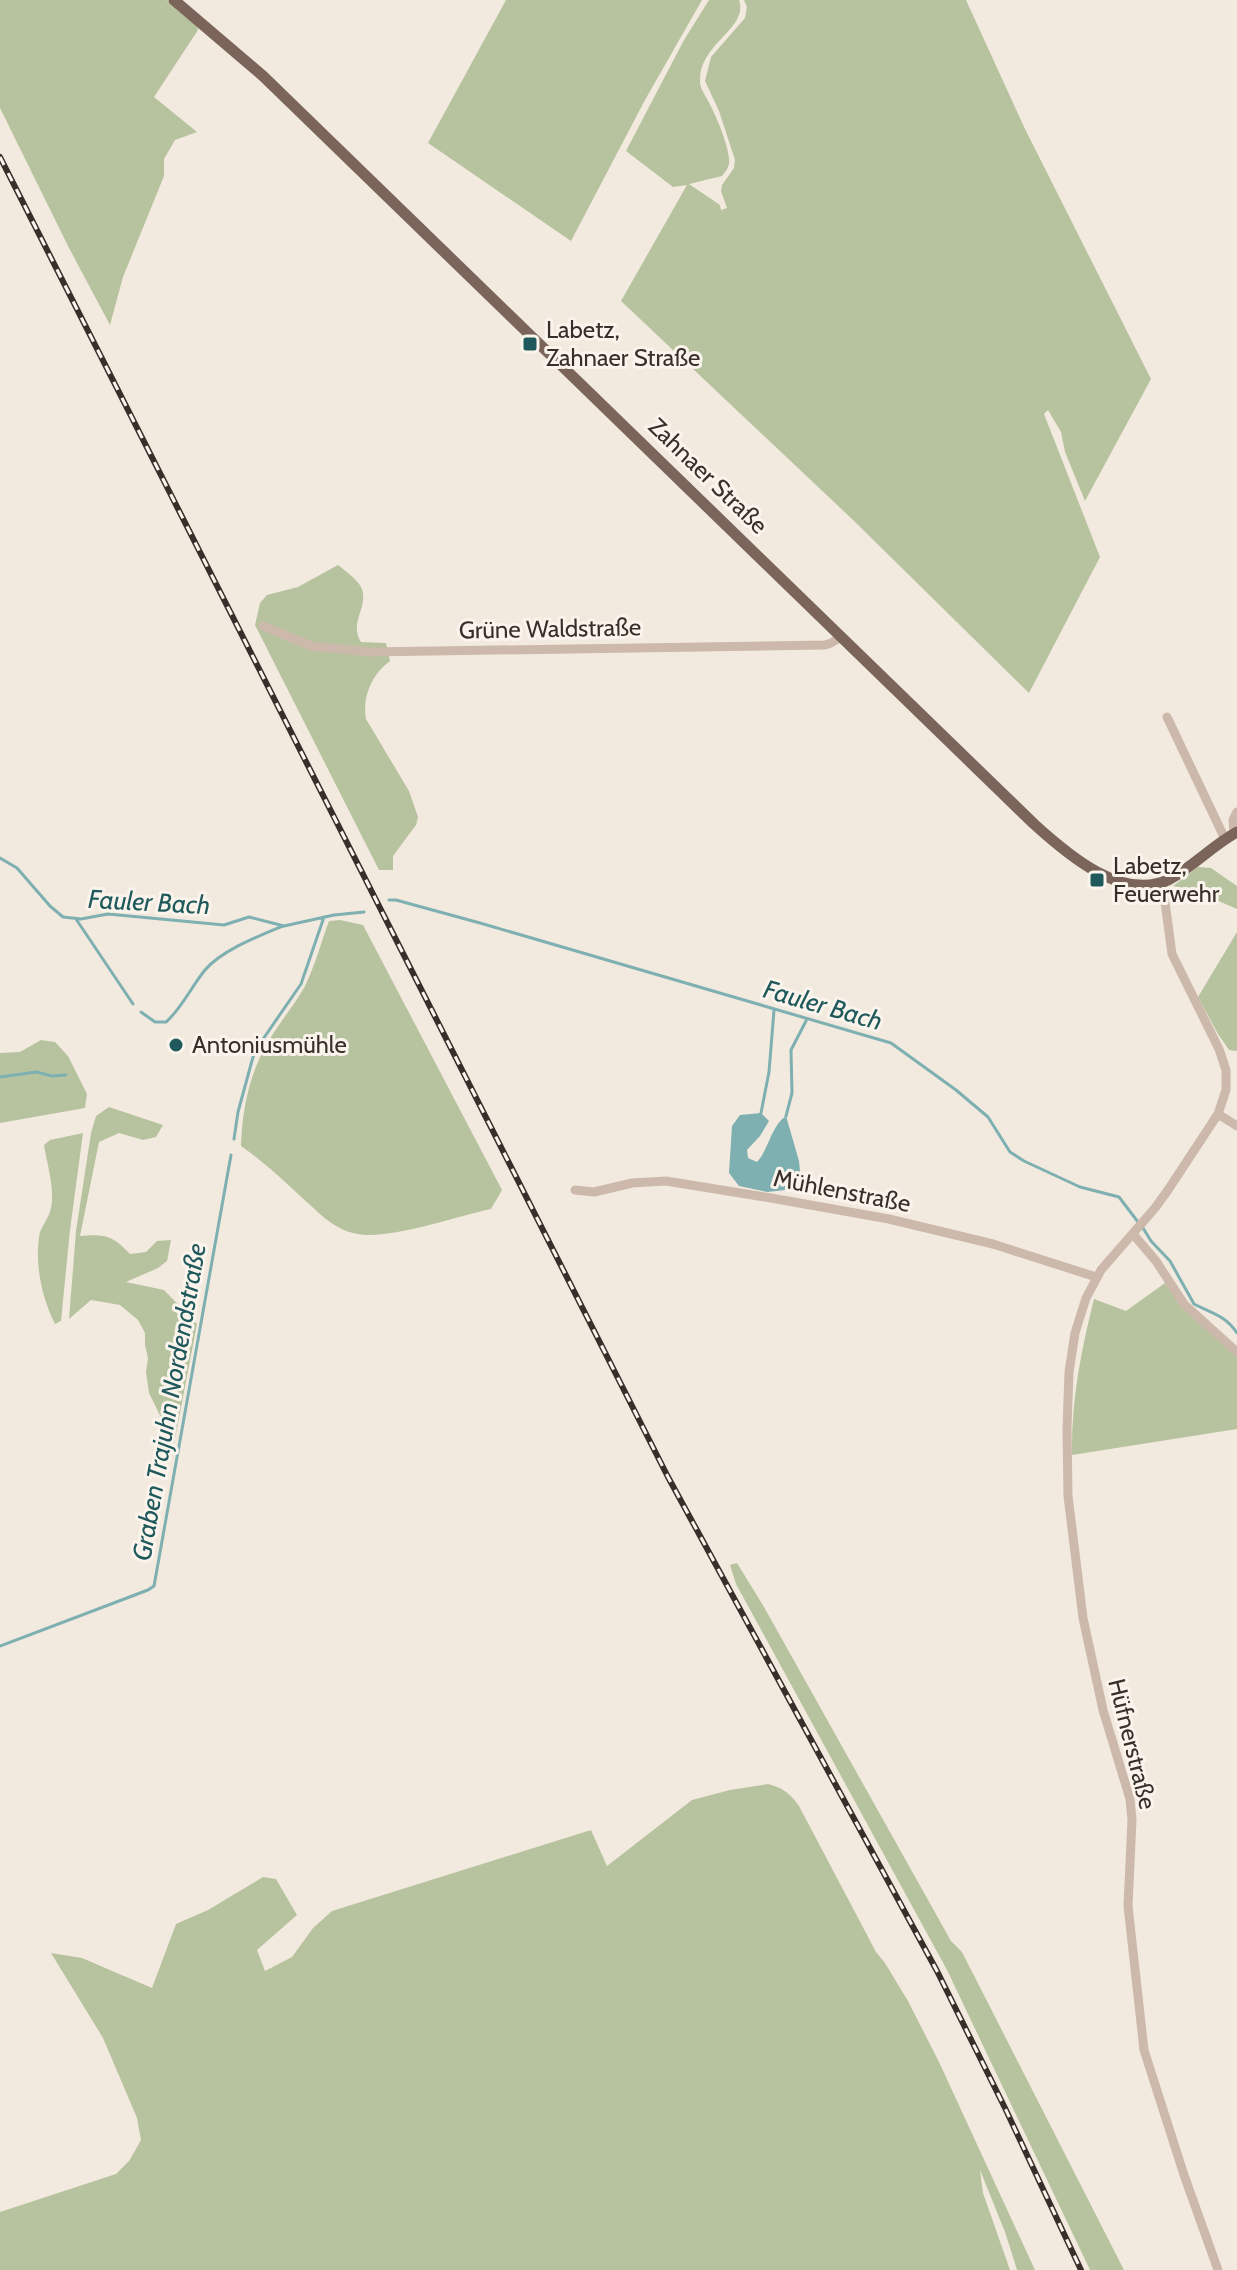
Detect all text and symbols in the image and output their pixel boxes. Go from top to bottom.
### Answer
place label: Labetz, Zahnaer Straße [546,315,700,372]
marker: Labetz, Zahnaer Straße [521,335,539,353]
street label: Zahnaer Straße [643,412,774,540]
street label: Grüne Waldstraße [459,612,641,645]
place label: Labetz, Feuerwehr [1113,851,1220,908]
marker: Labetz, Feuerwehr [1088,871,1106,889]
water label: Fauler Bach [87,883,211,921]
water label: Fauler Bach [760,973,886,1037]
place label: Antoniusmühle [192,1030,347,1059]
marker: Antoniusmühle [167,1036,185,1054]
street label: Mühlenstraße [771,1163,913,1218]
water label: Graben Trajuhn Nordendstraße [125,1241,213,1563]
street label: Hüfnerstraße [1102,1676,1163,1812]

